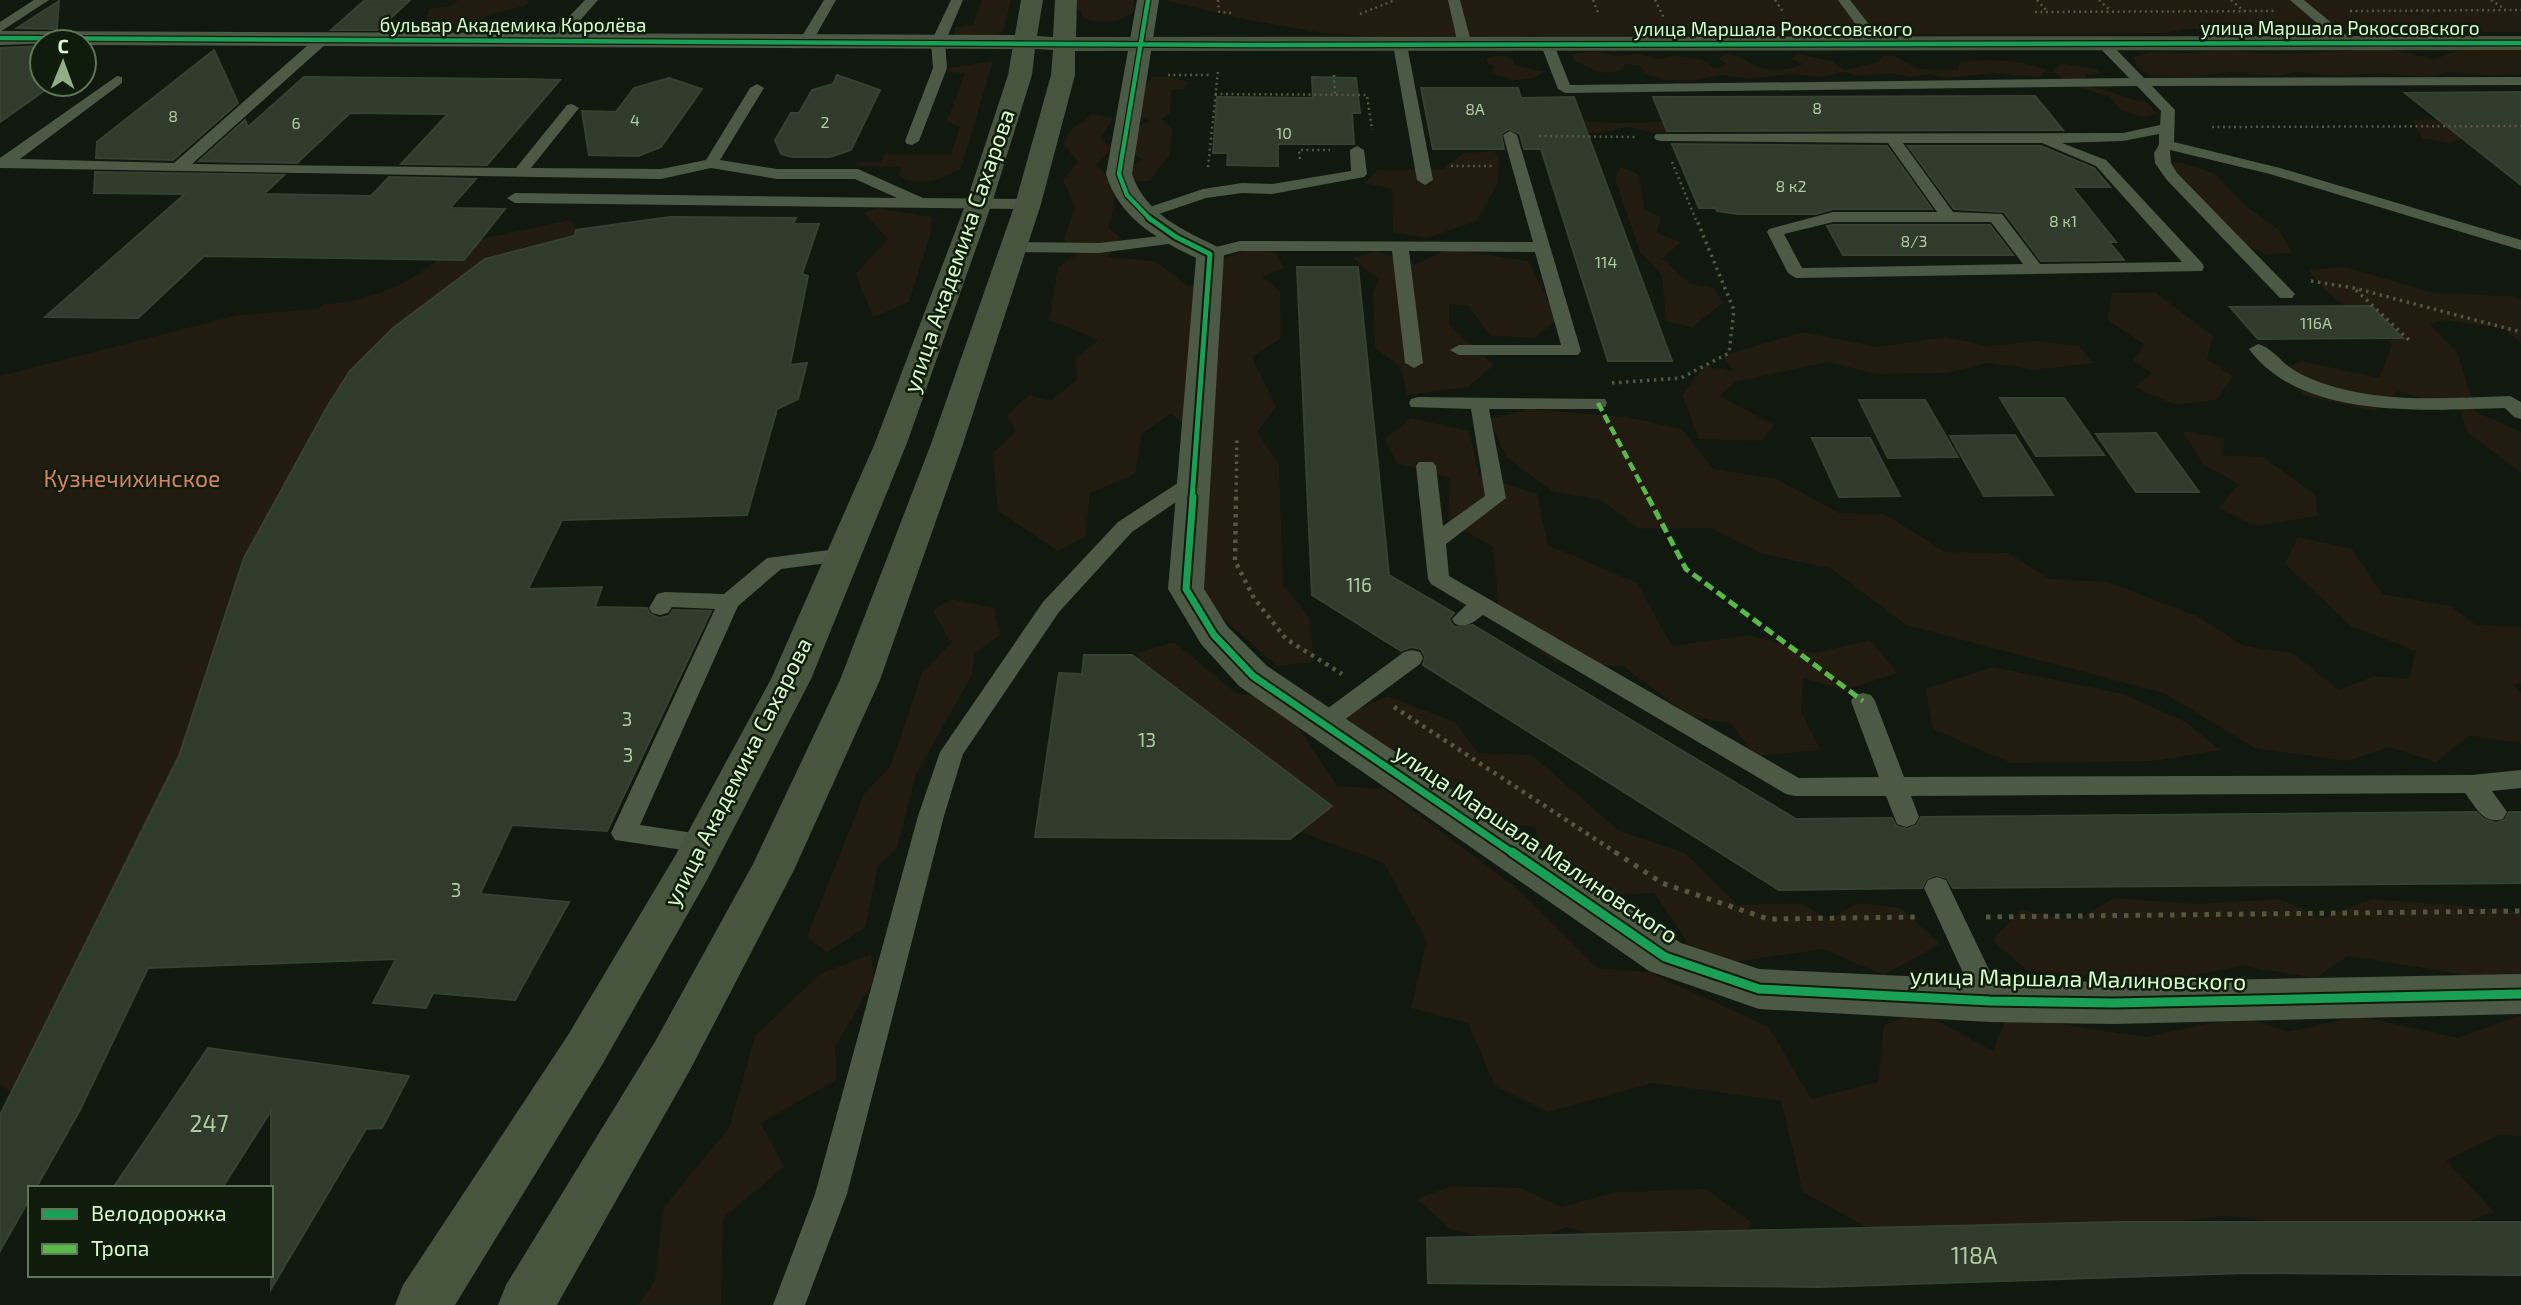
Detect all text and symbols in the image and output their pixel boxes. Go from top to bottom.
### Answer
street label: бульвар Академика Королёва [380,13,647,37]
street label: улица Маршала Рокоссовского [2200,16,2480,40]
street label: улица Маршала Рокоссовского [1633,17,1913,41]
north arrow [28,28,98,98]
text: С [58,34,69,57]
house number: 8 [1812,98,1822,117]
house number: 8А [1465,99,1485,118]
street label: улица Академика Сахарова [896,105,1021,396]
house number: 8 [168,106,178,125]
house number: 4 [630,110,640,129]
house number: 2 [821,112,830,131]
house number: 6 [291,113,301,132]
house number: 10 [1276,123,1292,142]
house number: 8 к2 [1776,176,1806,195]
house number: 8 к1 [2049,211,2077,230]
house number: 8/3 [1901,231,1927,250]
house number: 114 [1595,252,1617,271]
house number: 116А [2300,313,2332,332]
park label: Кузнечихинское [44,464,220,493]
house number: 116 [1346,573,1372,596]
street label: улица Академика Сахарова [657,632,818,911]
house number: 3 [622,707,632,730]
house number: 13 [1138,728,1156,751]
street label: улица Маршала Малиновского [1389,738,1684,950]
house number: 3 [623,743,633,766]
house number: 3 [451,878,461,901]
street label: улица Маршала Малиновского [1910,961,2246,996]
house number: 247 [190,1109,229,1137]
legend [28,1186,273,1277]
text: Велодорожка [91,1200,227,1225]
text: Тропа [91,1235,149,1260]
house number: 118А [1951,1241,1998,1269]

